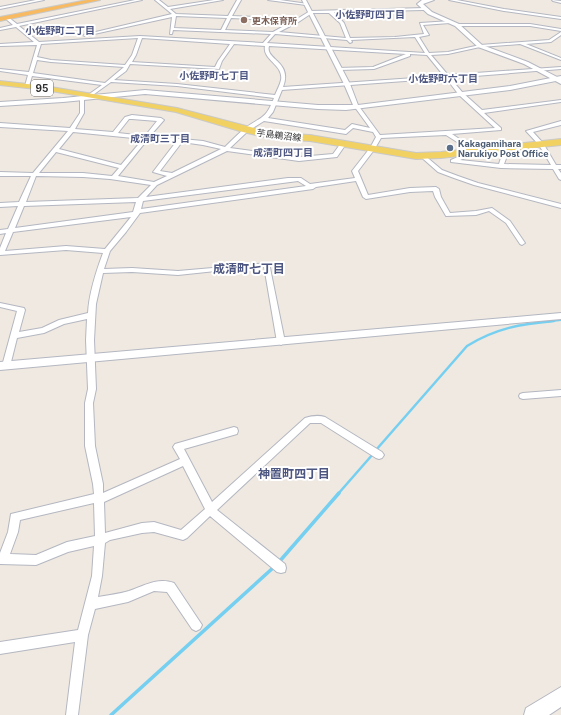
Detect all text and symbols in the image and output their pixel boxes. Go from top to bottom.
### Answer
district label: 小佐野町四丁目 [335,8,405,20]
marker: 更木保育所 [239,15,249,25]
place label: 更木保育所 [252,15,297,26]
district label: 小佐野町二丁目 [25,24,95,36]
district label: 小佐野町七丁目 [179,69,249,81]
district label: 小佐野町六丁目 [408,72,478,84]
road number: 95 [31,80,53,96]
street label: 芋島鵜沼線 [256,127,303,143]
district label: 成清町三丁目 [130,132,190,144]
place label: Kakagamihara Narukiyo Post Office [458,138,549,159]
marker: Kakagamihara Narukiyo Post Office [445,143,455,153]
district label: 成清町四丁目 [253,146,313,158]
district label: 成清町七丁目 [213,261,285,276]
district label: 神置町四丁目 [258,466,330,481]

